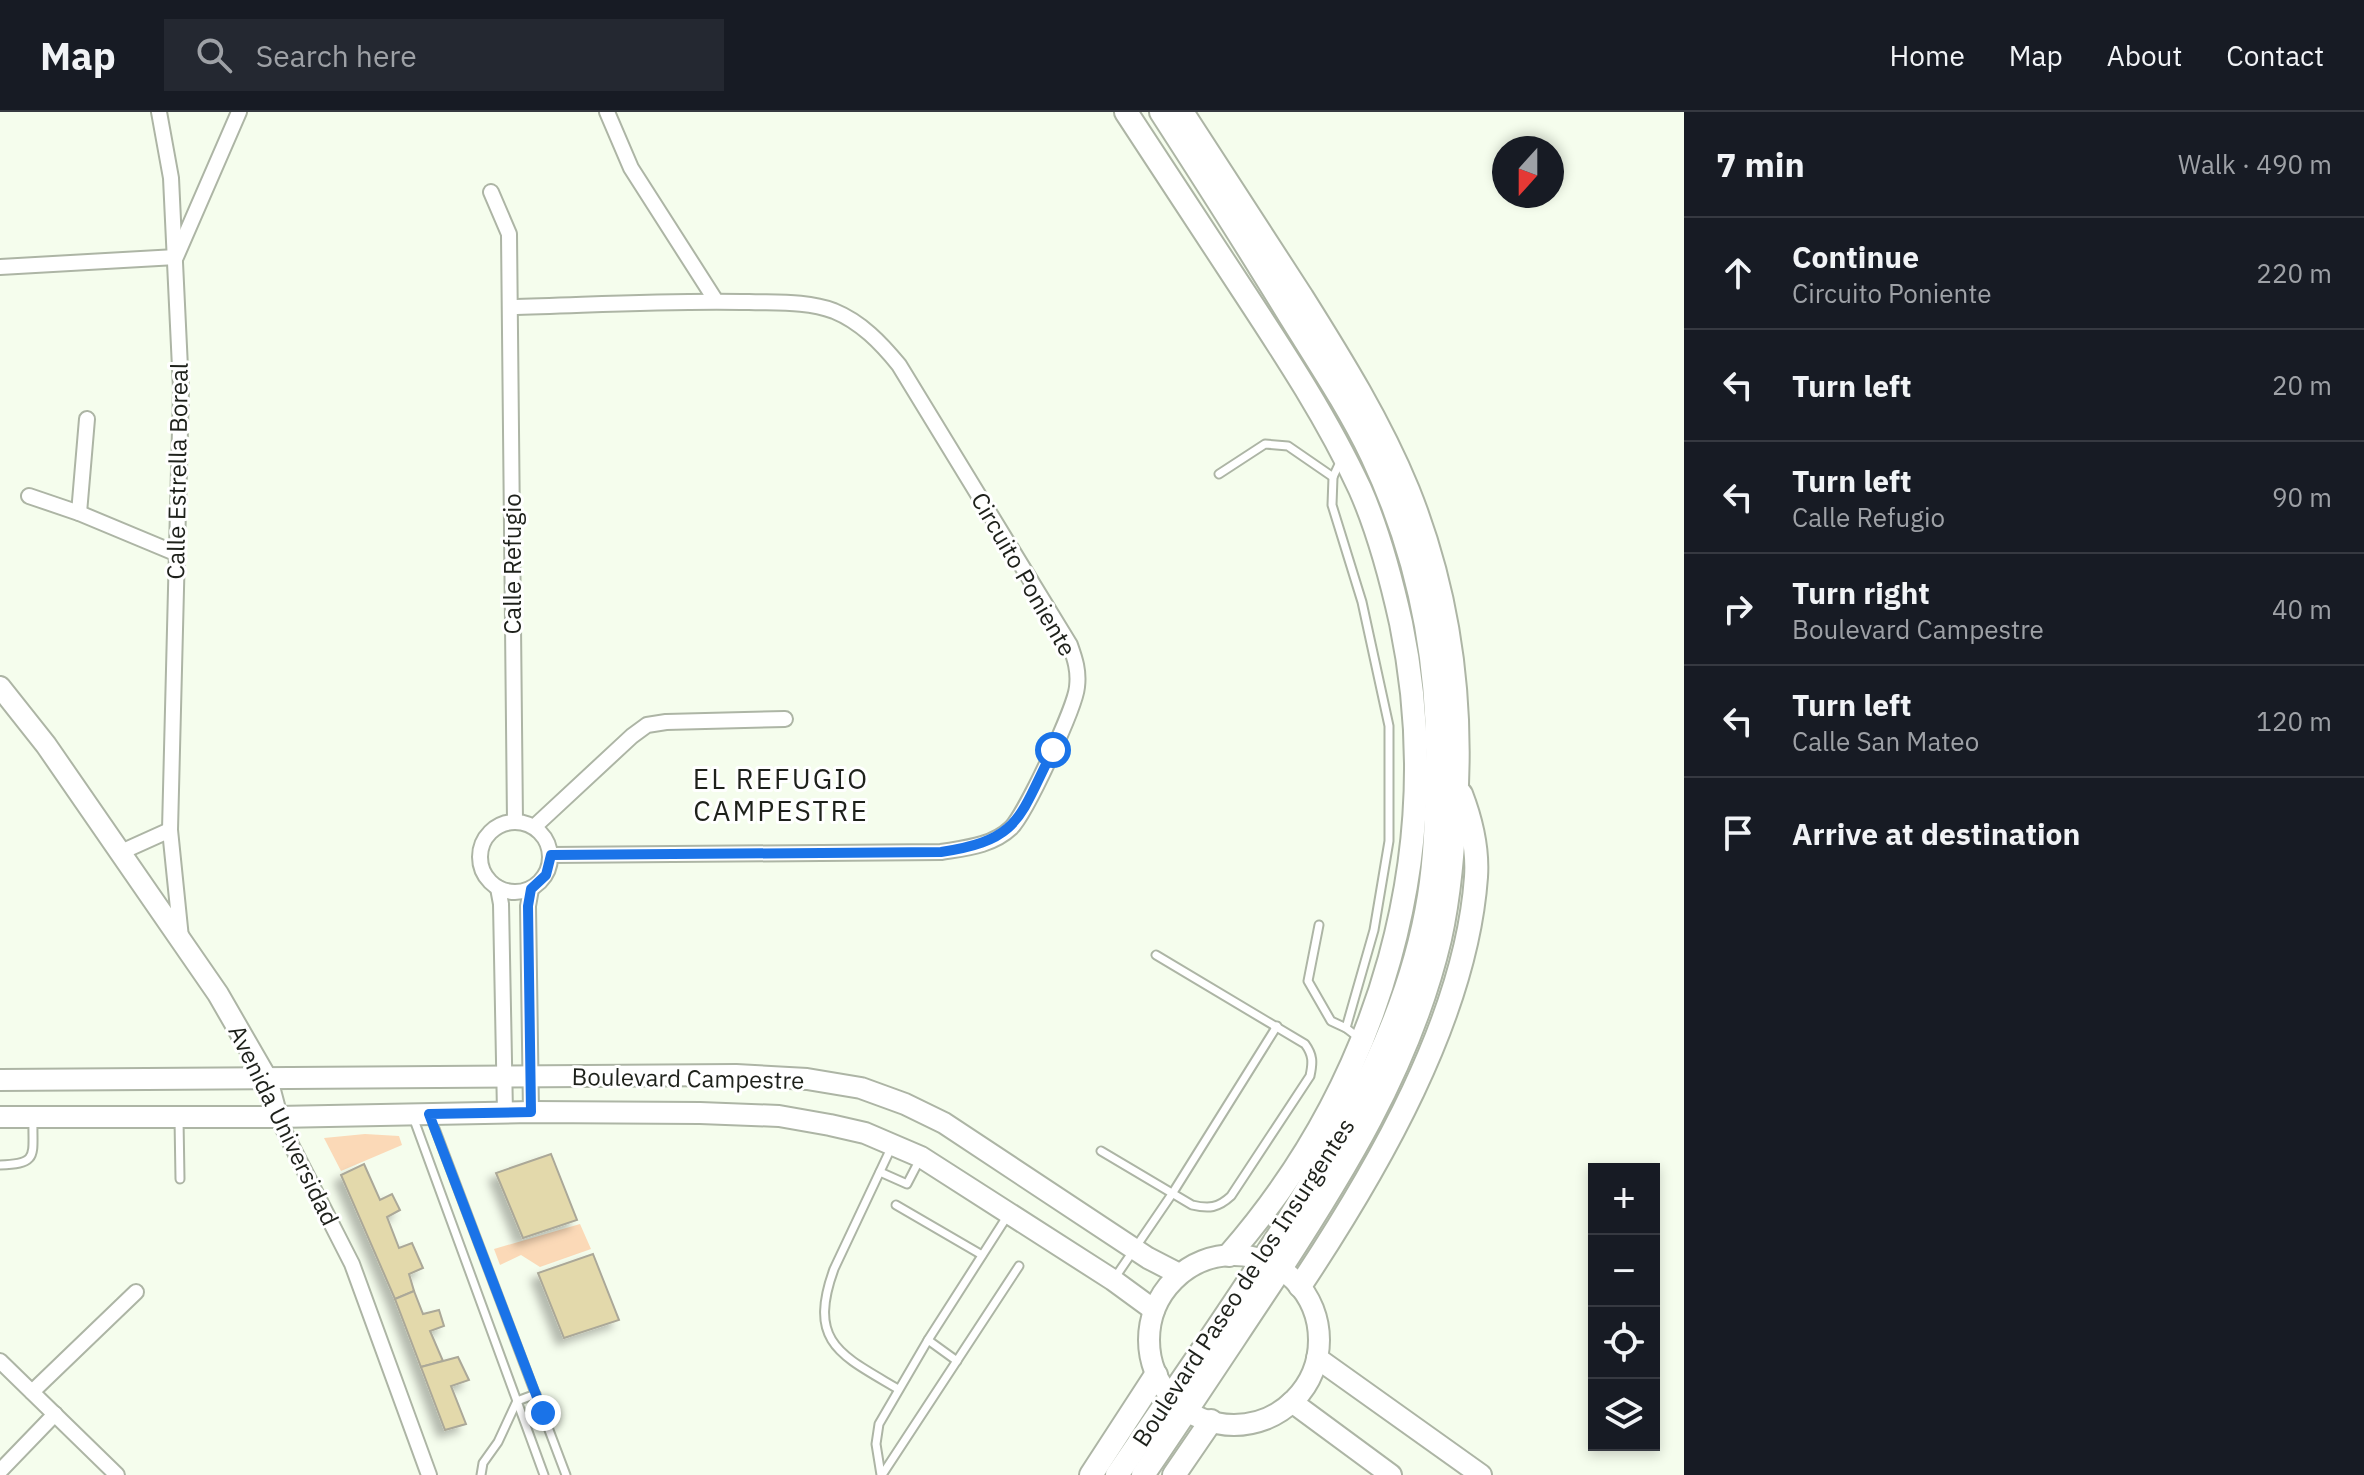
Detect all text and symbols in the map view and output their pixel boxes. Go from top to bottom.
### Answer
search box [164,19,724,91]
text: Map [40,31,116,80]
icon: search [192,33,236,77]
text: Search here [256,36,417,75]
text: Home [1889,37,1965,74]
text: Map [2009,37,2063,74]
text: About [2107,37,2182,74]
text: Contact [2226,37,2324,74]
north arrow [1492,136,1564,208]
text: 7 min [1716,142,1805,186]
text: Walk · 490 m [2178,147,2332,181]
text: Continue [1792,237,1919,276]
icon: ahead [1716,251,1760,295]
text: 220 m [2256,256,2332,290]
text: Circuito Poniente [1792,276,1992,310]
street label: Calle Estrella Boreal [159,362,195,580]
icon: left [1716,363,1760,407]
text: Turn left [1792,366,1911,405]
text: 20 m [2272,368,2332,402]
text: Turn left [1792,461,1911,500]
icon: left [1716,475,1760,519]
text: 90 m [2272,480,2332,514]
street label: Circuito Poniente [964,486,1084,662]
street label: Calle Refugio [496,493,528,635]
text: Calle Refugio [1792,500,1945,534]
text: Turn right [1792,573,1930,612]
icon: right [1716,587,1760,631]
text: 40 m [2272,592,2332,626]
text: Boulevard Campestre [1792,612,2044,646]
text: Turn left [1792,685,1911,724]
icon: left [1716,699,1760,743]
text: 120 m [2256,704,2332,738]
text: Calle San Mateo [1792,724,1979,758]
route start [1035,732,1071,768]
district label: EL REFUGIO CAMPESTRE [693,760,869,829]
icon: arrive [1716,811,1760,855]
text: Arrive at destination [1792,814,2080,853]
street label: Avenida Universidad [221,1019,347,1231]
street label: Boulevard Campestre [571,1060,805,1096]
street label: Boulevard Paseo de los Insurgentes [1125,1112,1361,1452]
map controls [1588,1163,1660,1451]
button: + [1588,1163,1660,1235]
button: − [1588,1235,1660,1307]
button: locate [1588,1307,1660,1379]
button: layers [1588,1379,1660,1451]
route end [525,1395,561,1431]

